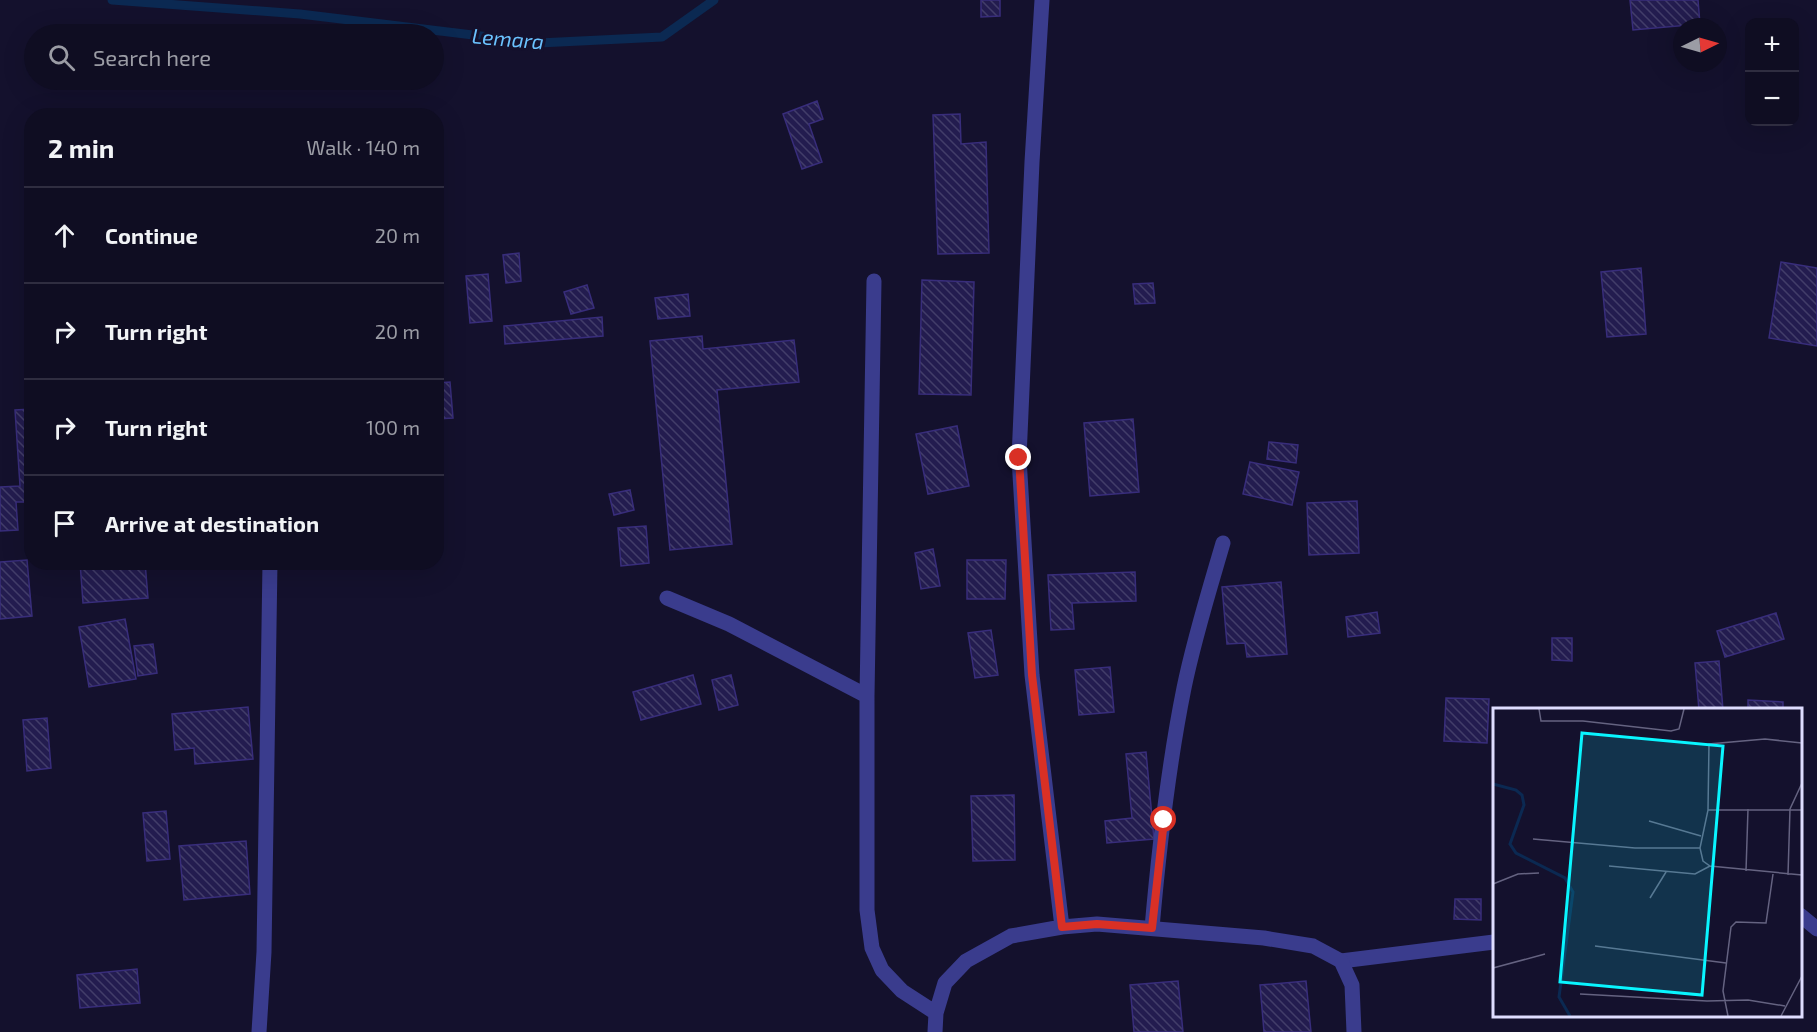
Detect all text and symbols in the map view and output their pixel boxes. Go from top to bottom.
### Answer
north arrow [1673,18,1727,72]
map controls [1745,18,1799,126]
button: + [1745,18,1799,72]
water label: Lemara [471,22,545,54]
search box [24,24,444,90]
icon: search [45,41,78,74]
text: Search here [93,44,211,70]
button: − [1745,72,1799,126]
text: 2 min [48,132,114,163]
text: Walk · 140 m [306,135,420,159]
icon: ahead [48,219,81,252]
text: Continue [105,222,198,248]
text: 20 m [375,223,420,247]
icon: right [48,315,81,348]
text: Turn right [105,318,207,344]
text: 20 m [375,319,420,343]
icon: right [48,411,81,444]
text: Turn right [105,414,207,440]
text: 100 m [366,415,420,439]
route end [1005,444,1031,470]
icon: arrive [48,507,81,540]
text: Arrive at destination [105,510,319,536]
inset map [1493,708,1802,1017]
route start [1150,806,1176,832]

